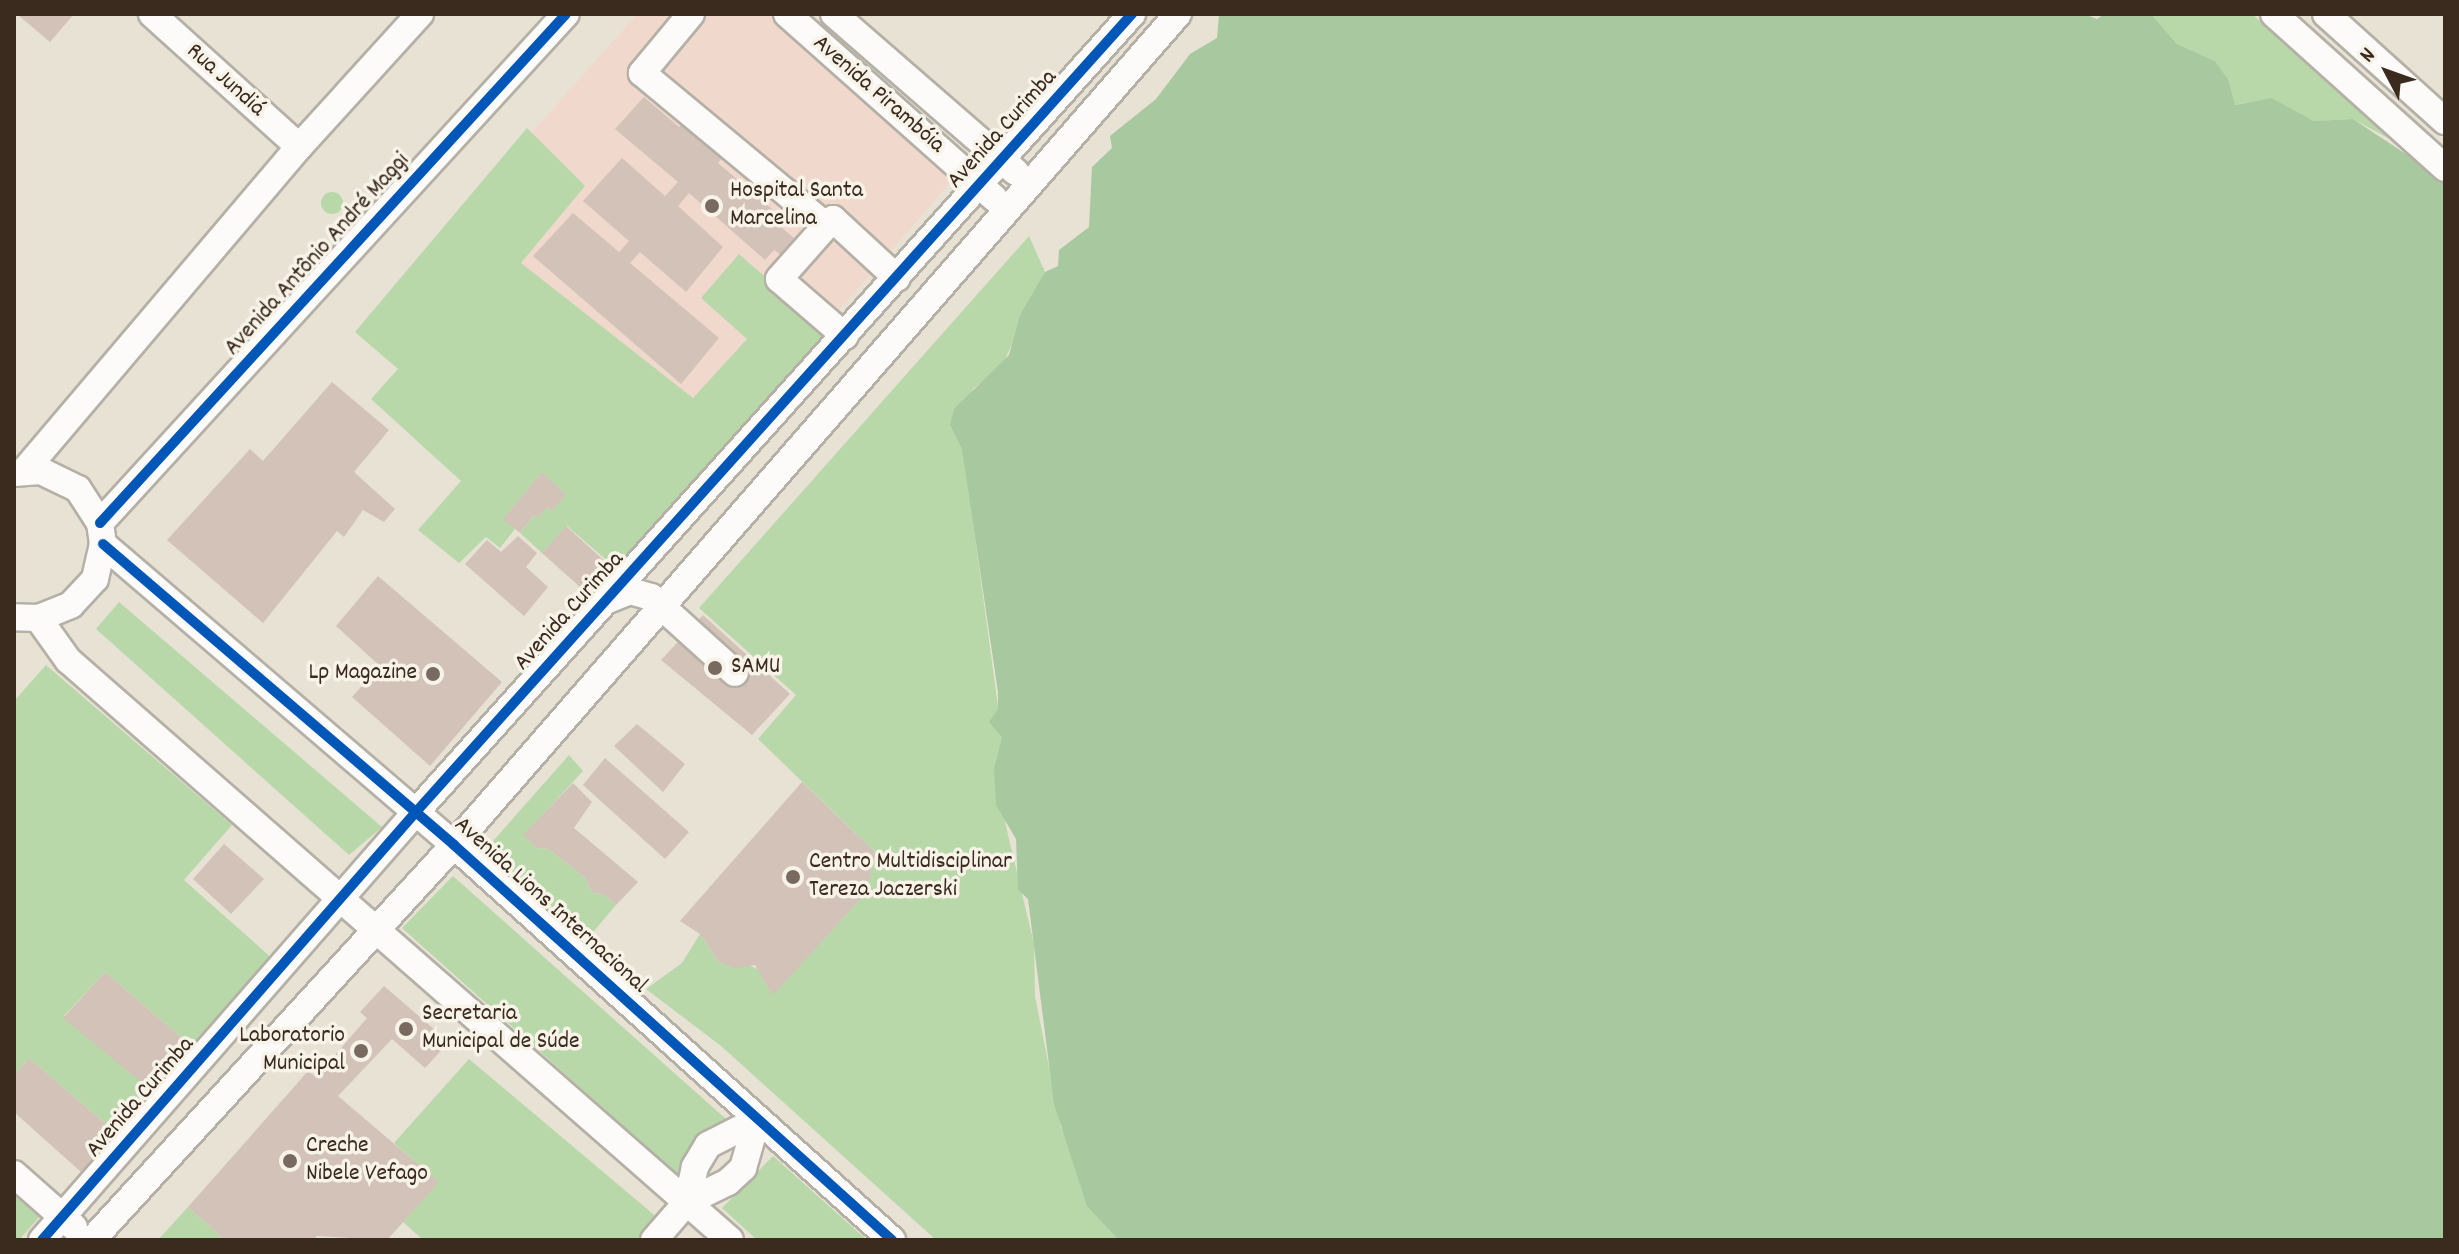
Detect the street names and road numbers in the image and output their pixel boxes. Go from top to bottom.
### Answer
street label: Avenida Pirambóia [806,30,950,160]
street label: Rua Jundiá [179,38,271,124]
street label: Avenida Curimba [942,64,1064,196]
street label: Avenida Antônio André Maggi [219,147,417,363]
street label: Avenida Curimba [509,546,631,678]
street label: Avenida Lions Internacional [447,811,653,1001]
street label: Avenida Curimba [81,1032,201,1164]

